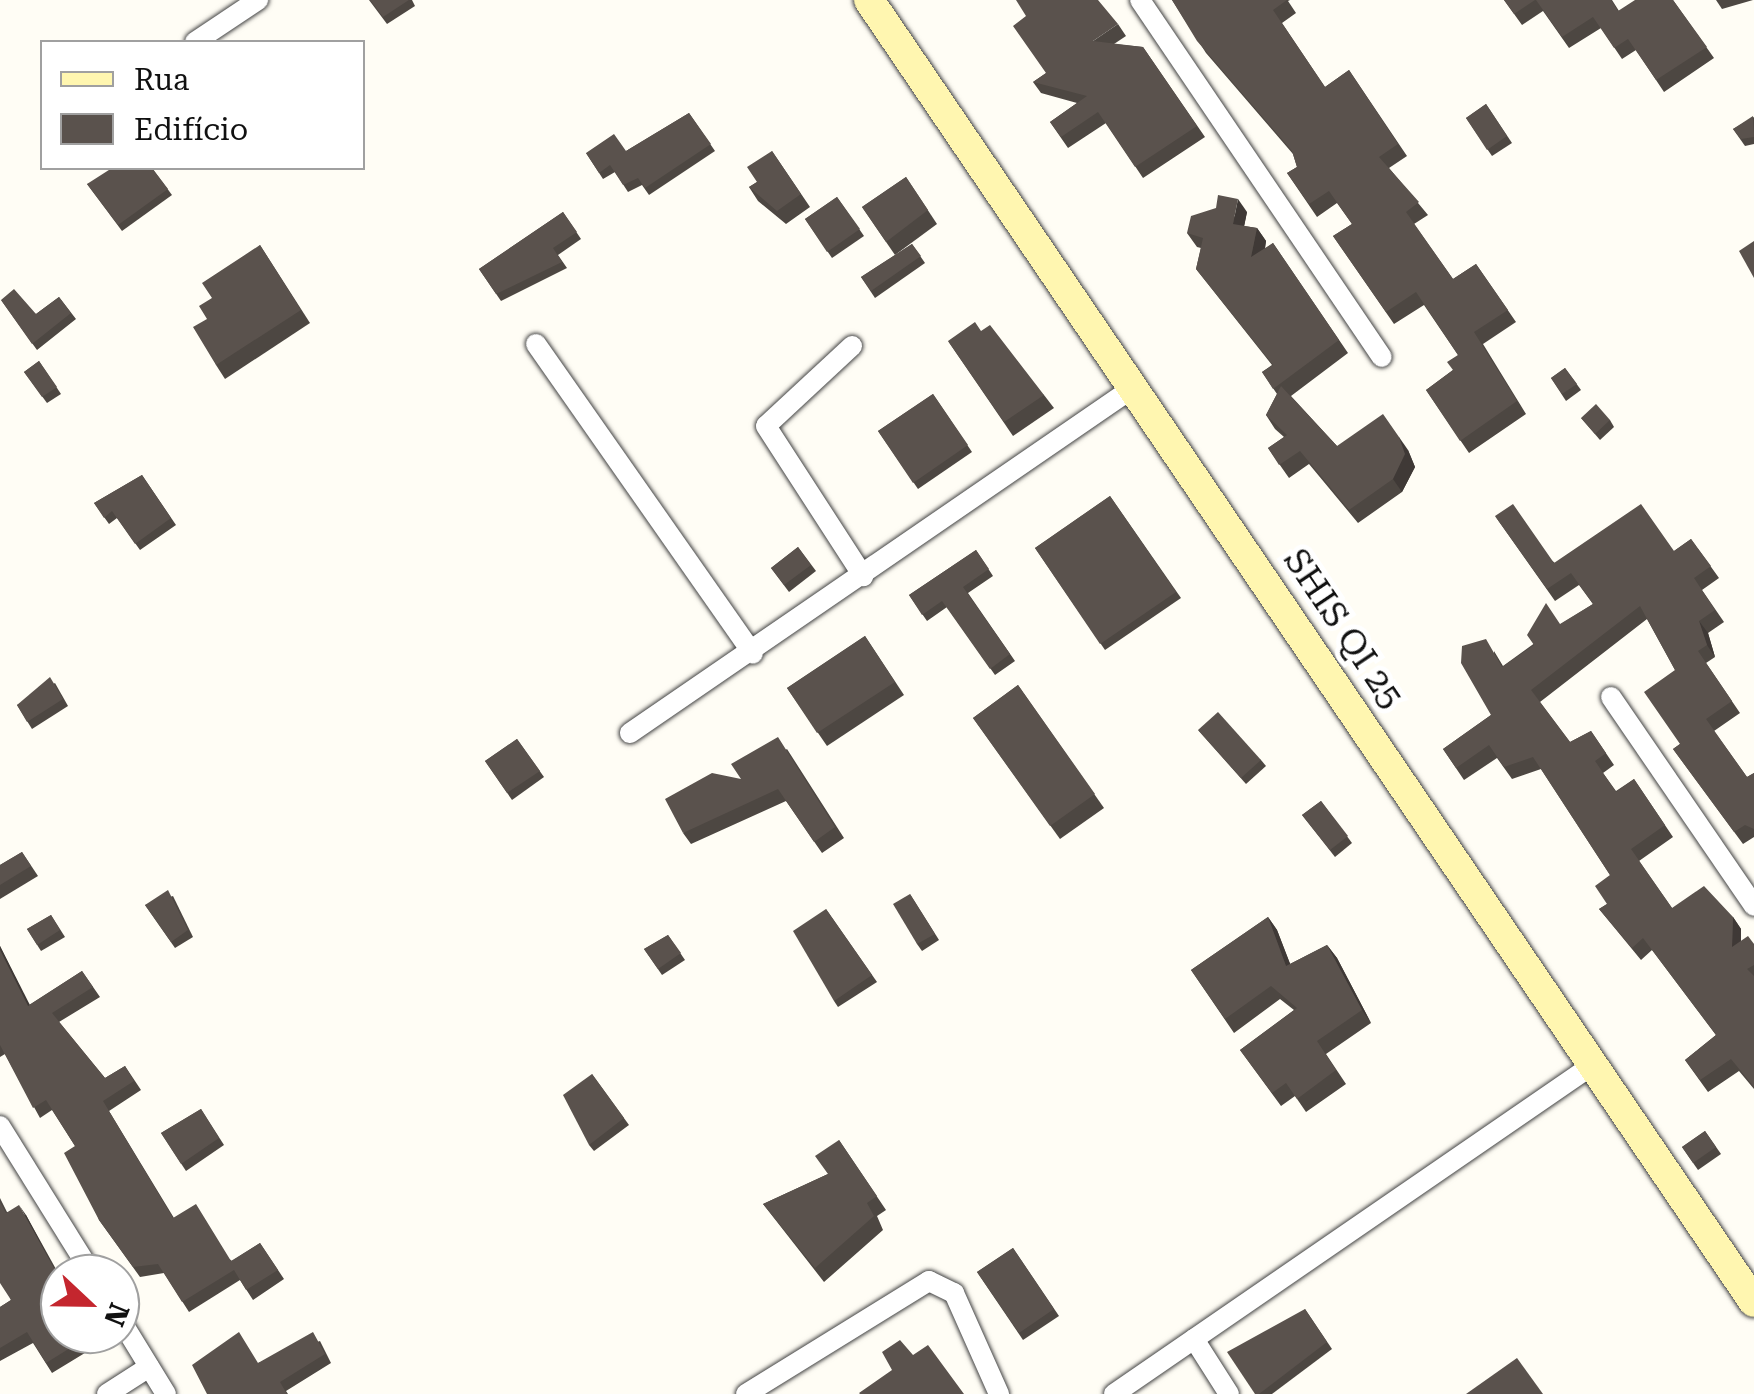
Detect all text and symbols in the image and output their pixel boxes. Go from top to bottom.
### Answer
legend [40,40,365,170]
text: Rua [134,62,189,97]
text: Edifício [134,112,248,147]
street label: SHIS QI 25 [1274,541,1412,717]
north arrow [40,1254,140,1354]
text: N [97,1298,136,1331]

